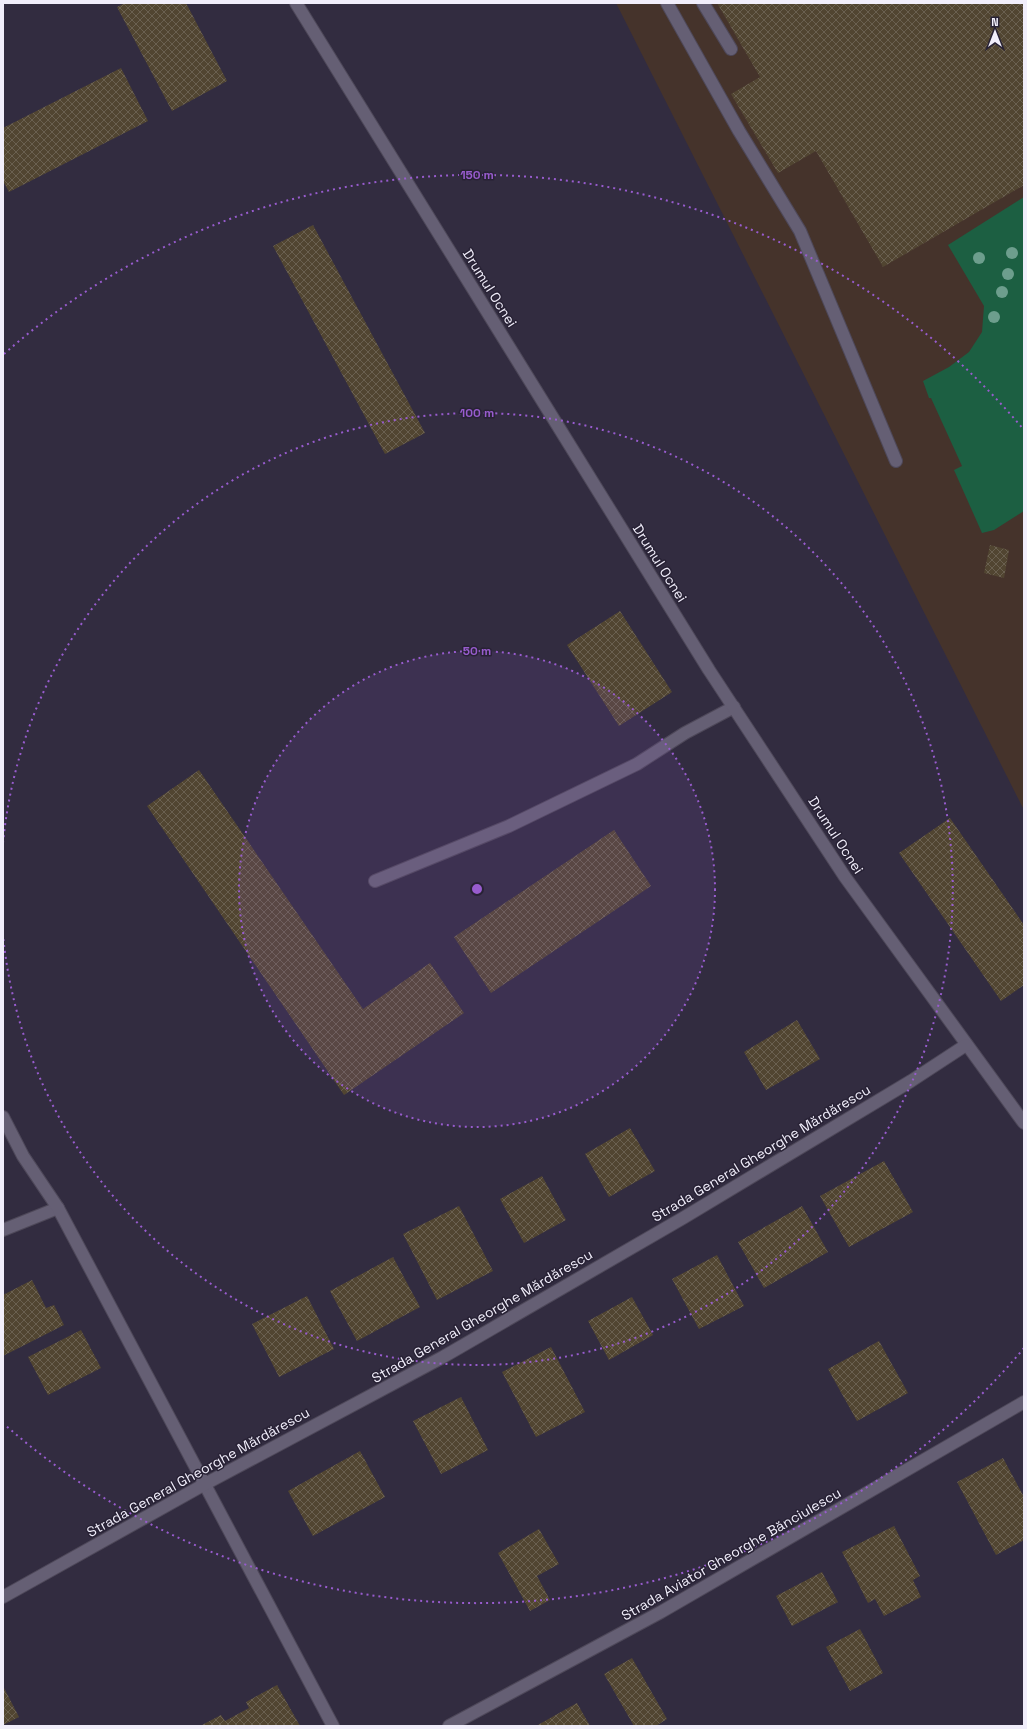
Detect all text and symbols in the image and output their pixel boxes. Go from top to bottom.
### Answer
north arrow [975,12,1015,52]
text: N [991,15,999,29]
text: 150 m [460,167,494,183]
street label: Drumul Ocnei [459,246,521,330]
text: 100 m [460,405,494,421]
street label: Drumul Ocnei [629,521,691,605]
text: 50 m [463,643,491,659]
street label: Drumul Ocnei [804,793,868,877]
centre of rings [470,882,484,896]
street label: Strada General Gheorghe Mărdărescu [648,1080,874,1226]
street label: Strada General Gheorghe Mărdărescu [368,1245,596,1387]
street label: Strada General Gheorghe Mărdărescu [83,1403,313,1541]
street label: Strada Aviator Gheorghe Bănciulescu [618,1484,844,1624]

